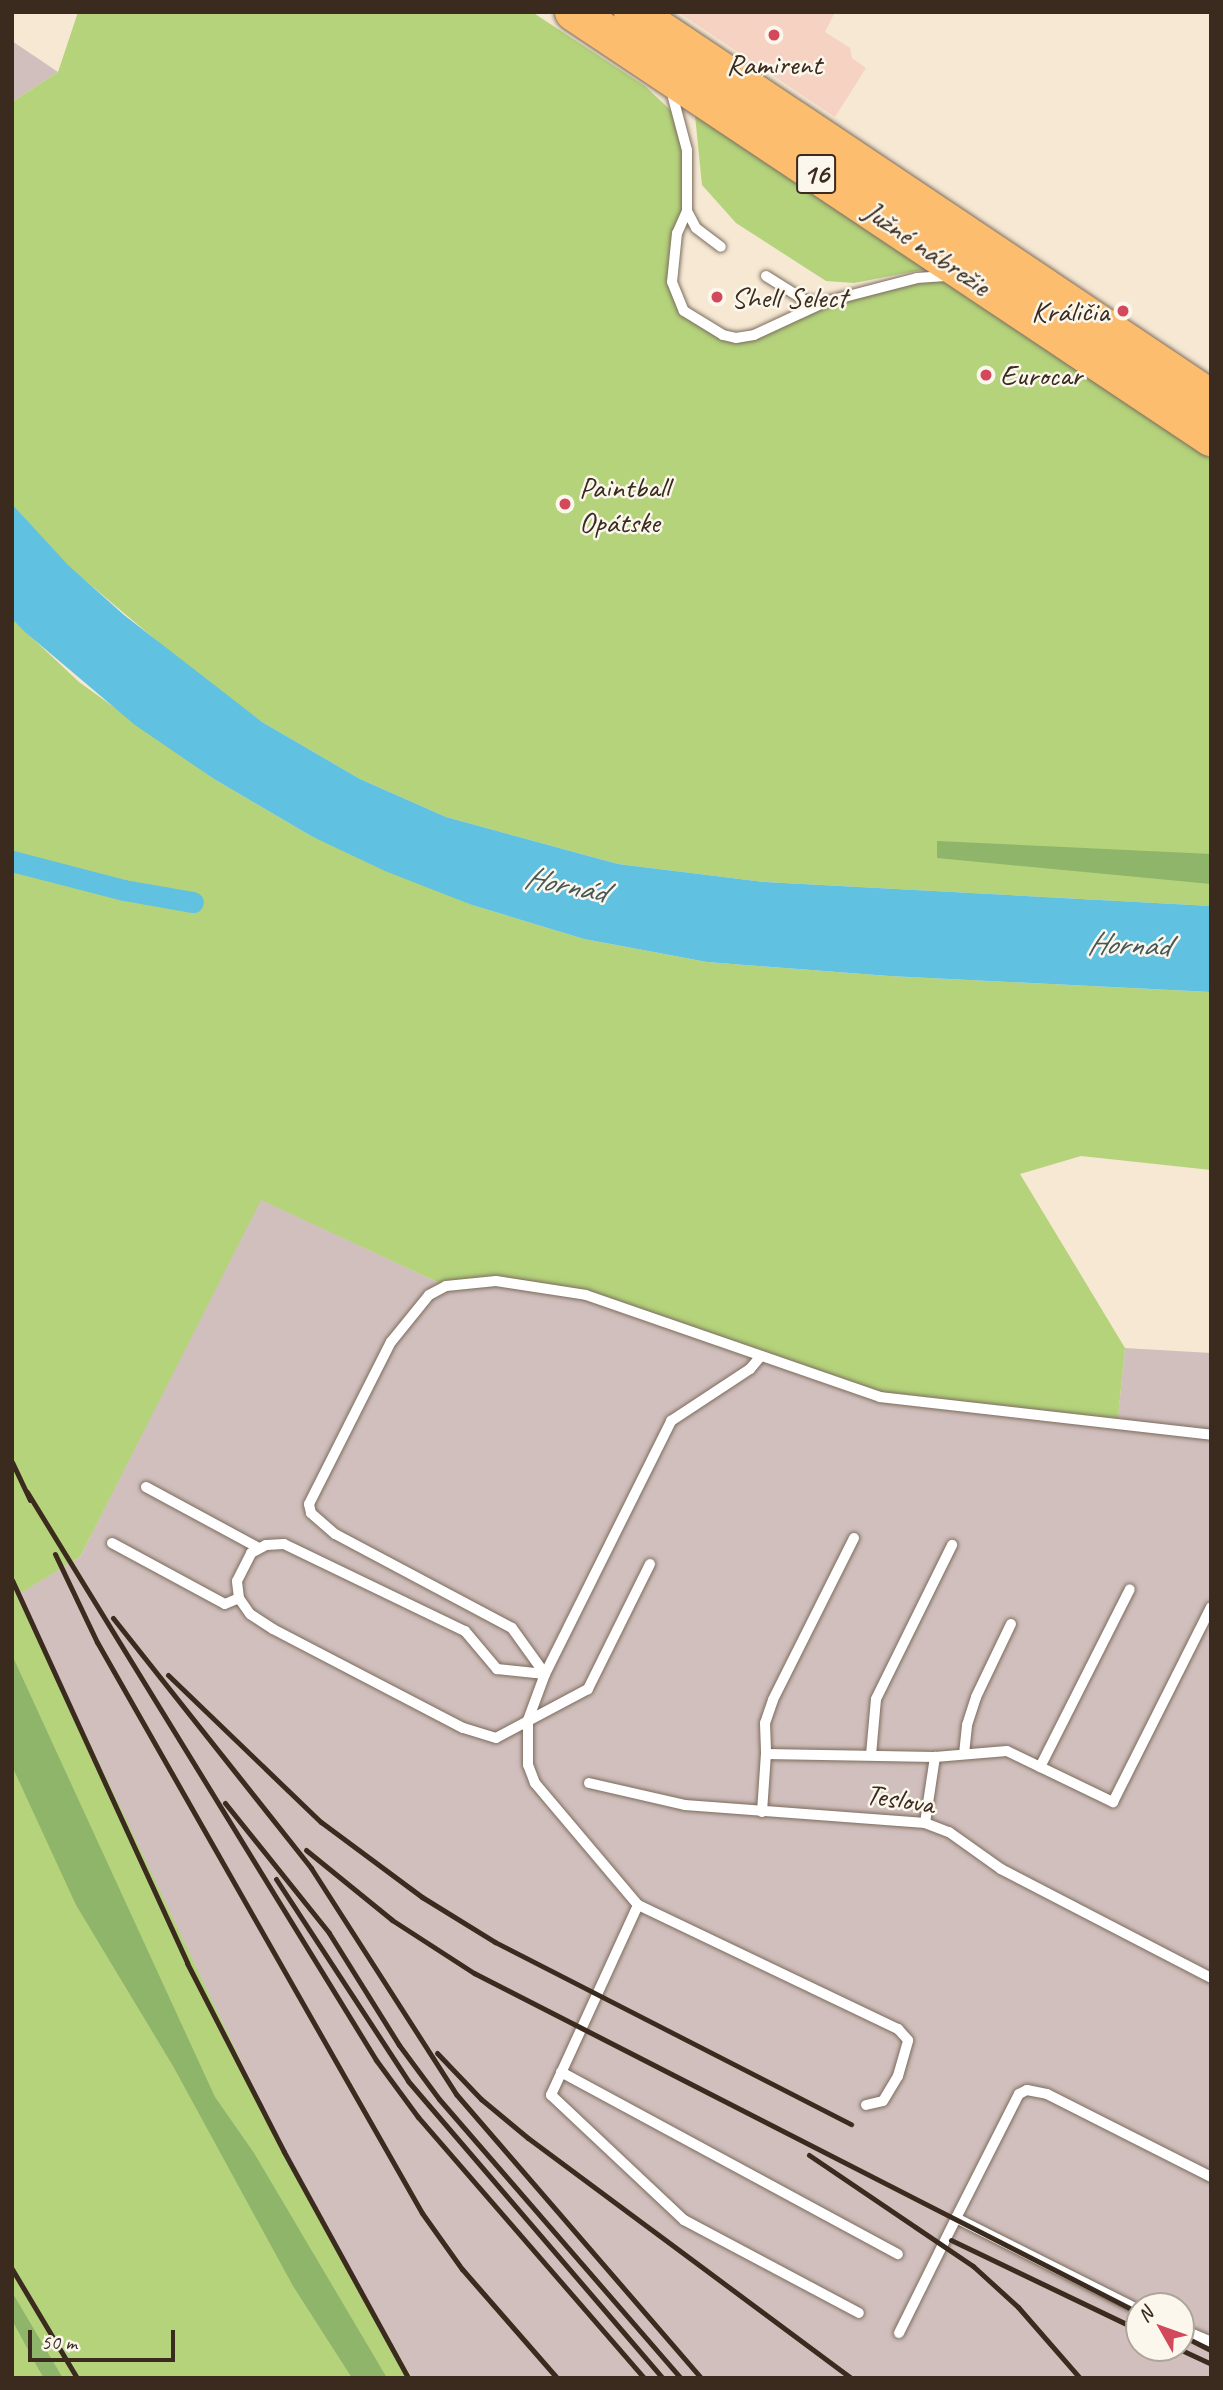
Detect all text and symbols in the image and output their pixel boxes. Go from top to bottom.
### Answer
marker: Ramirent [766,27,782,43]
place label: Ramirent [726,46,822,82]
road number: 16 [795,150,837,198]
street label: Južné nábrežie [857,193,997,303]
place label: Shell Select [731,279,847,315]
marker: Shell Select [709,289,725,305]
place label: Králičia [1031,293,1109,329]
marker: Králičia [1115,303,1131,319]
place label: Eurocar [1000,357,1082,393]
marker: Eurocar [978,367,994,383]
place label: Paintball Opátske [579,469,669,540]
marker: Paintball Opátske [557,496,573,512]
water label: Hornád [521,858,609,912]
water label: Hornád [1086,924,1170,966]
street label: Teslova [863,1776,937,1822]
north arrow [1125,2292,1195,2362]
text: N [1132,2303,1158,2327]
scale bar [32,2316,178,2360]
text: 50 m [41,2329,77,2355]

